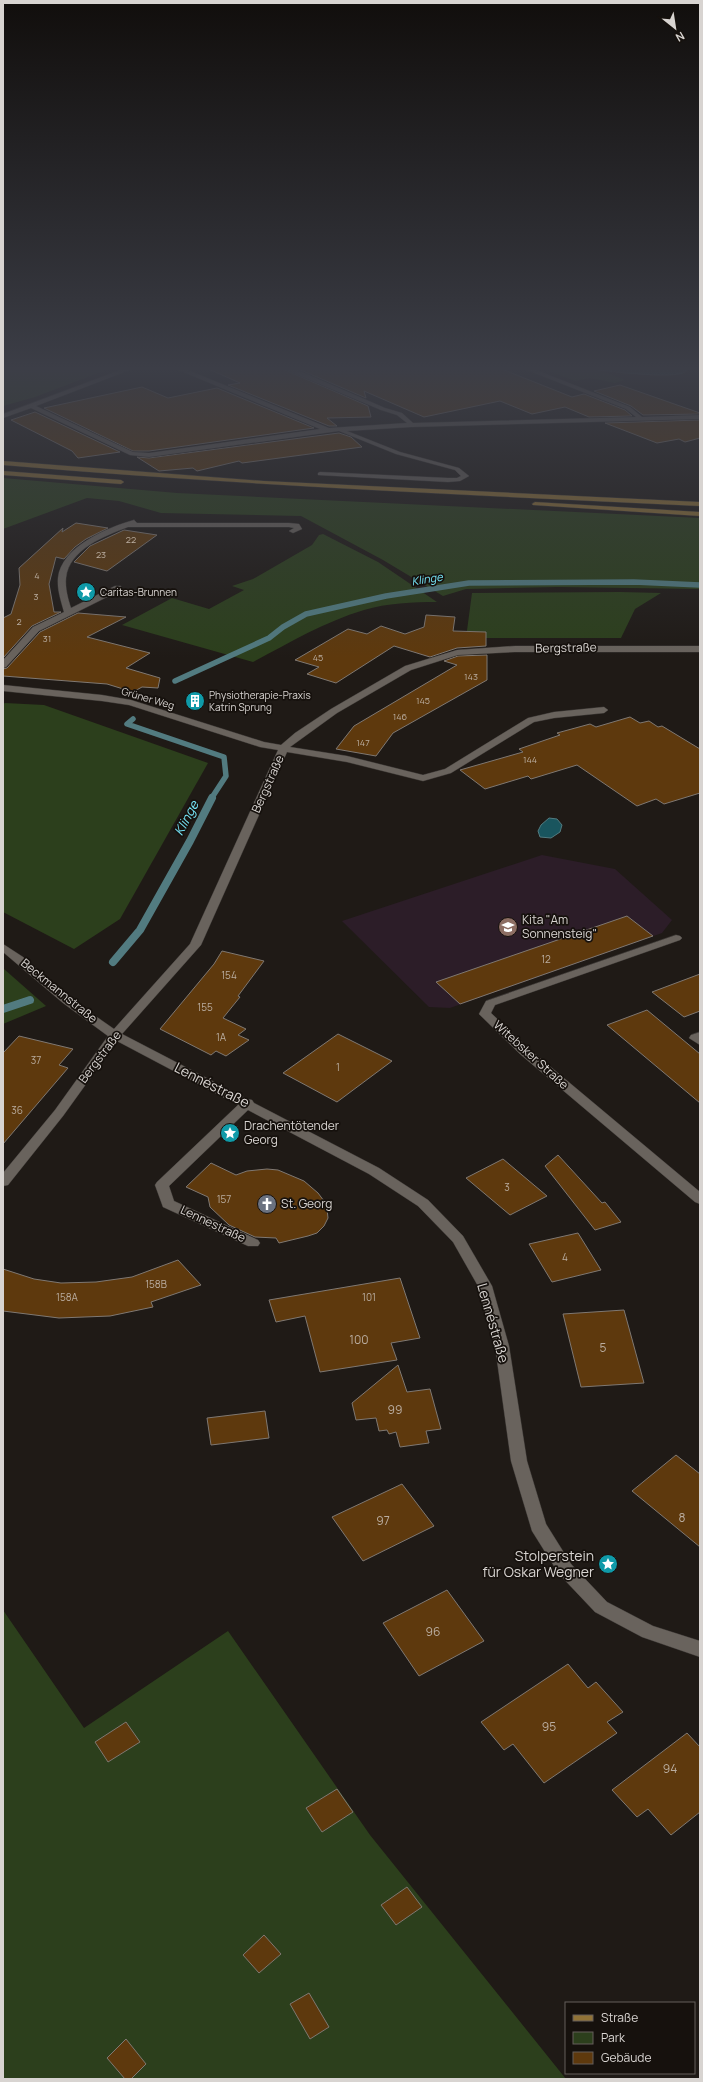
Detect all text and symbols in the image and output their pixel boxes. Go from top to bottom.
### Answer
north arrow [655,8,695,48]
text: N [673,29,687,46]
house number: 22 [126,533,136,546]
house number: 23 [96,548,106,561]
house number: 4 [34,569,40,582]
water label: Klinge [410,569,444,588]
place icon: Caritas-Brunnen [75,581,97,603]
place label: Caritas-Brunnen [100,585,177,599]
house number: 3 [34,590,39,603]
house number: 2 [16,615,22,628]
house number: 31 [43,632,51,645]
street label: Bergstraße [535,638,597,657]
house number: 45 [313,651,323,664]
house number: 143 [464,670,478,683]
street label: Grüner Weg [120,684,176,712]
place label: Physiotherapie-Praxis Katrin Sprung [209,688,311,714]
building icon: Physiotherapie-Praxis Katrin Sprung [184,690,206,712]
house number: 145 [416,694,430,707]
house number: 146 [393,710,408,723]
house number: 147 [356,736,370,749]
street label: Bergstraße [247,752,288,815]
house number: 144 [523,753,537,766]
water label: Klinge [169,796,203,838]
place label: Kita "Am Sonnensteig" [522,911,597,942]
school or university icon: Kita "Am Sonnensteig" [497,916,519,938]
house number: 12 [541,952,551,966]
street label: Beckmannstraße [17,954,101,1027]
house number: 154 [221,968,237,982]
house number: 155 [197,1000,213,1014]
street label: Witebsker Straße [490,1016,572,1093]
street label: Bergstraße [74,1027,125,1086]
house number: 1A [216,1030,227,1044]
house number: 37 [31,1053,41,1067]
street label: Lennéstraße [171,1057,253,1112]
house number: 1 [336,1060,340,1074]
house number: 36 [11,1103,23,1117]
place label: Drachentötender Georg [244,1117,340,1148]
place icon: Drachentötender Georg [219,1122,241,1144]
house number: 3 [504,1180,510,1194]
house number: 157 [217,1192,231,1206]
church icon: St. Georg [256,1193,278,1215]
place label: St. Georg [281,1195,332,1212]
street label: Lennestraße [178,1201,249,1246]
house number: 4 [562,1250,568,1264]
house number: 158B [145,1277,167,1291]
street label: Lennéstraße [473,1281,514,1365]
house number: 158A [56,1290,79,1304]
house number: 101 [362,1290,376,1304]
house number: 100 [349,1331,369,1348]
house number: 5 [600,1339,607,1356]
house number: 99 [388,1401,402,1418]
house number: 8 [679,1509,686,1526]
house number: 97 [376,1512,390,1529]
place label: Stolperstein für Oskar Wegner [483,1546,594,1581]
place icon: Stolperstein für Oskar Wegner [597,1553,619,1575]
house number: 96 [426,1623,440,1640]
house number: 95 [542,1718,556,1735]
house number: 94 [663,1760,677,1777]
legend [565,2002,695,2074]
text: Straße [601,2009,638,2026]
text: Park [601,2029,626,2046]
text: Gebäude [601,2049,652,2066]

